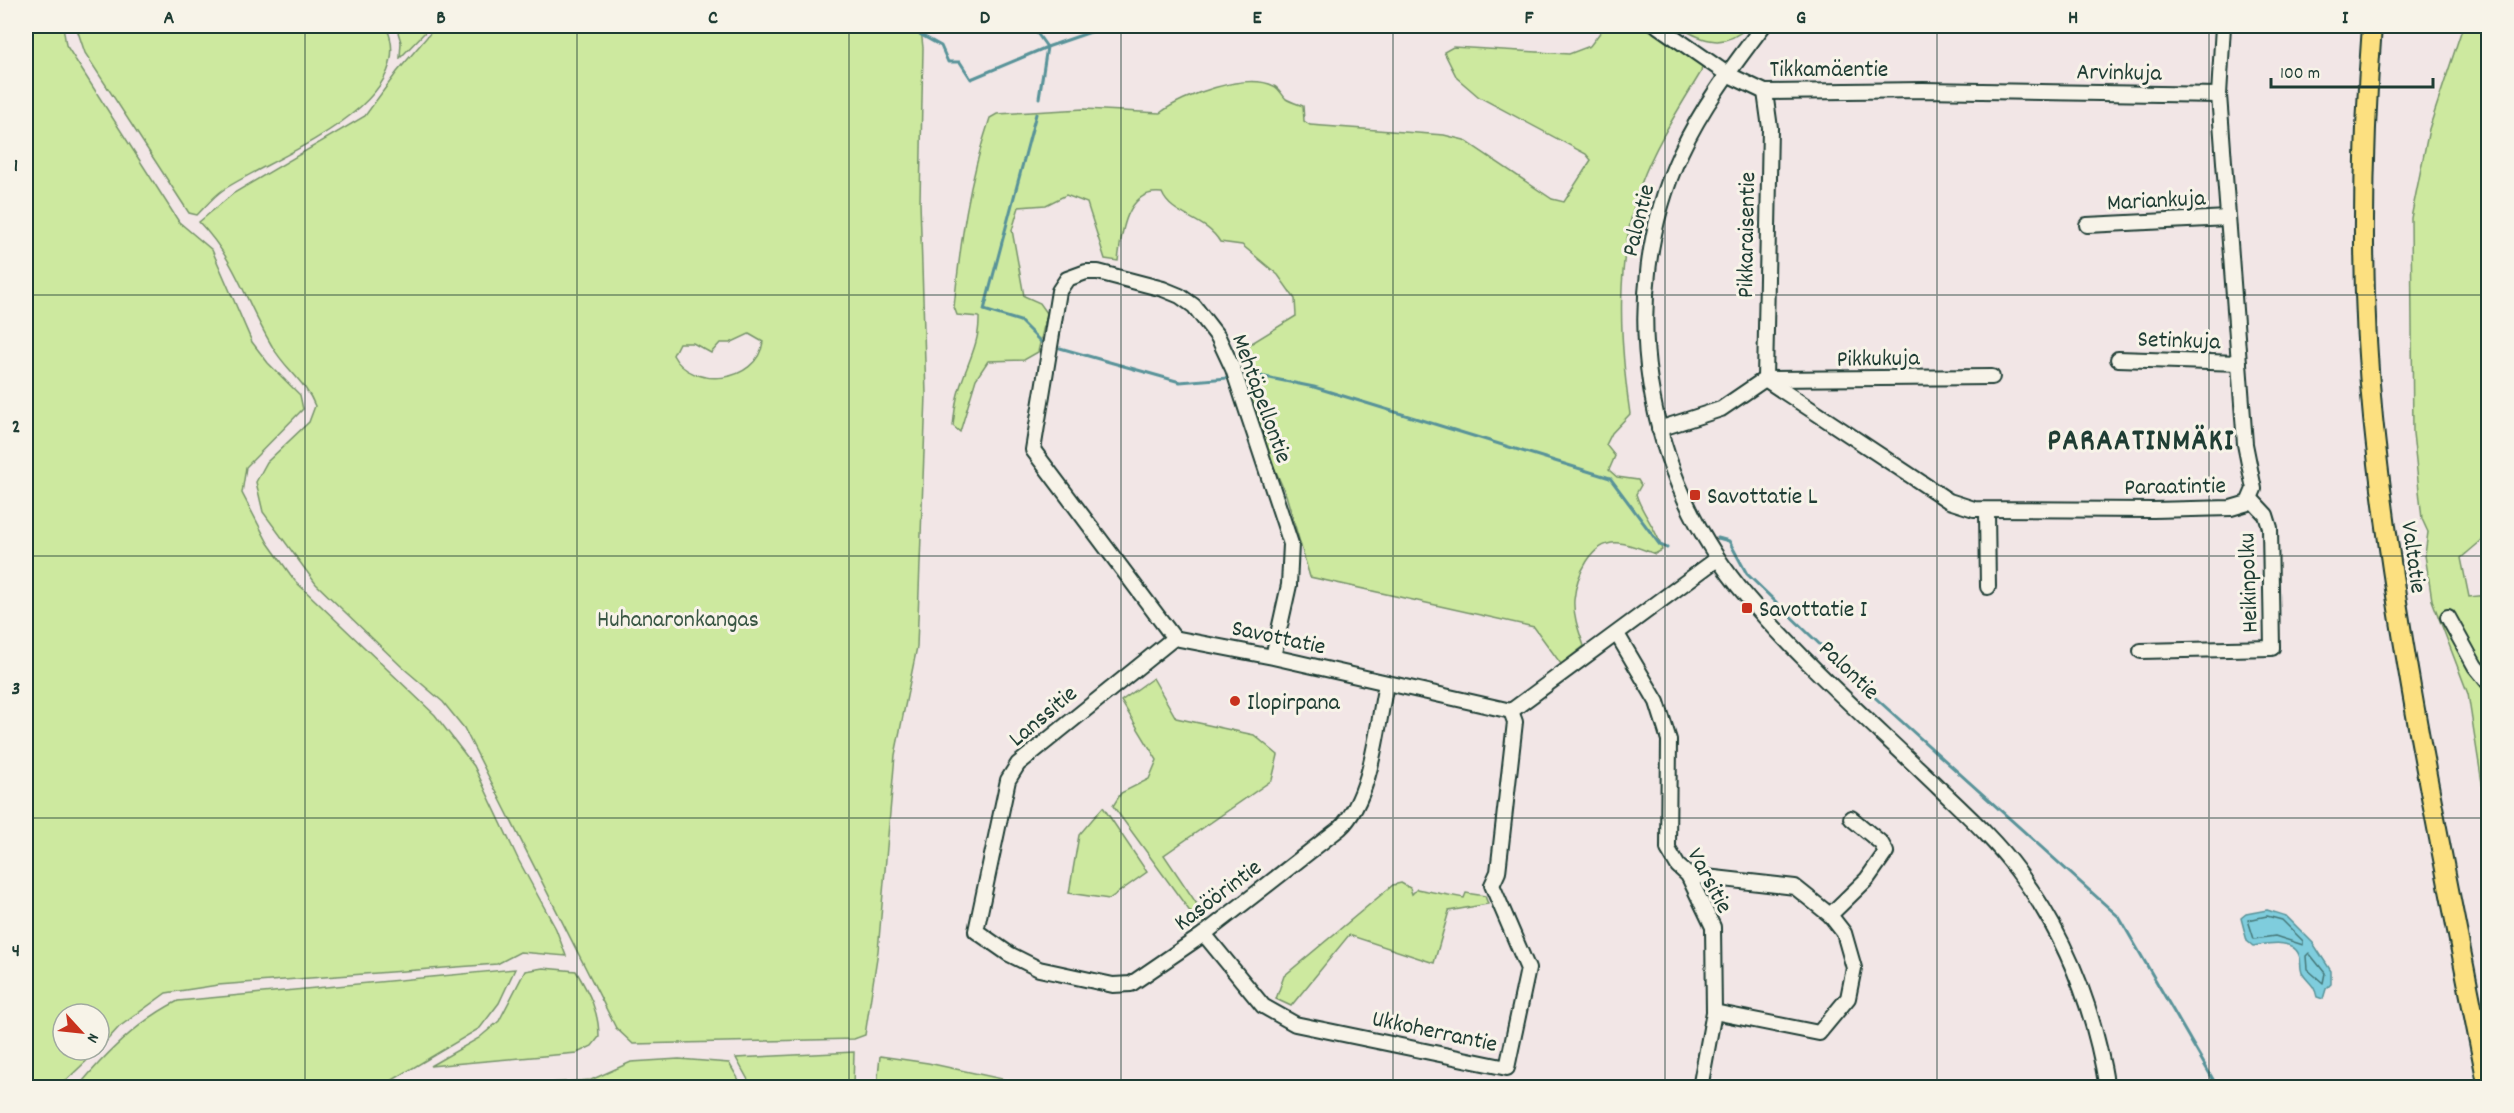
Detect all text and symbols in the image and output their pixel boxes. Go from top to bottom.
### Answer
text: A [164,5,175,33]
text: B [436,5,446,33]
text: C [708,5,718,33]
text: D [980,5,991,33]
text: E [1252,5,1262,33]
text: F [1525,5,1535,33]
text: G [1796,5,1806,33]
text: H [2068,5,2078,33]
text: I [2342,5,2349,33]
scale bar [2271,51,2433,89]
street label: Tikkamäentie [1770,54,1888,88]
street label: Arvinkuja [2076,56,2163,92]
text: 100 m [2280,62,2320,87]
text: 1 [14,153,18,181]
street label: Pikkaraisentie [1730,172,1766,299]
street label: Palontie [1615,181,1665,260]
street label: Mariankuja [2106,182,2207,222]
street label: Setinkuja [2137,324,2222,360]
street label: Mehtäpellontie [1221,330,1299,468]
street label: Pikkukuja [1836,342,1921,378]
text: 2 [12,414,20,442]
district label: PARAATINMÄKI [2047,422,2235,465]
street label: Paraatintie [2124,470,2226,506]
place label: Savottatie L [1707,481,1818,515]
marker: Savottatie L [1688,488,1702,502]
street label: Valtatie [2390,519,2434,596]
street label: Heikinpolku [2231,532,2269,634]
place label: Savottatie I [1759,594,1868,628]
marker: Savottatie I [1740,601,1754,615]
park label: Huhanaronkangas [597,604,759,638]
street label: Savottatie [1228,612,1329,665]
street label: Palontie [1810,633,1886,709]
text: 3 [12,676,20,704]
street label: Lanssitie [1002,678,1086,756]
place label: Ilopirpana [1247,687,1341,721]
marker: Ilopirpana [1228,694,1242,708]
street label: Varsitie [1677,843,1740,920]
street label: Kasöörintie [1168,852,1270,941]
text: 4 [12,938,20,966]
north arrow [51,1002,111,1062]
street label: Ukkoherrantie [1369,1003,1500,1063]
text: N [80,1029,104,1047]

